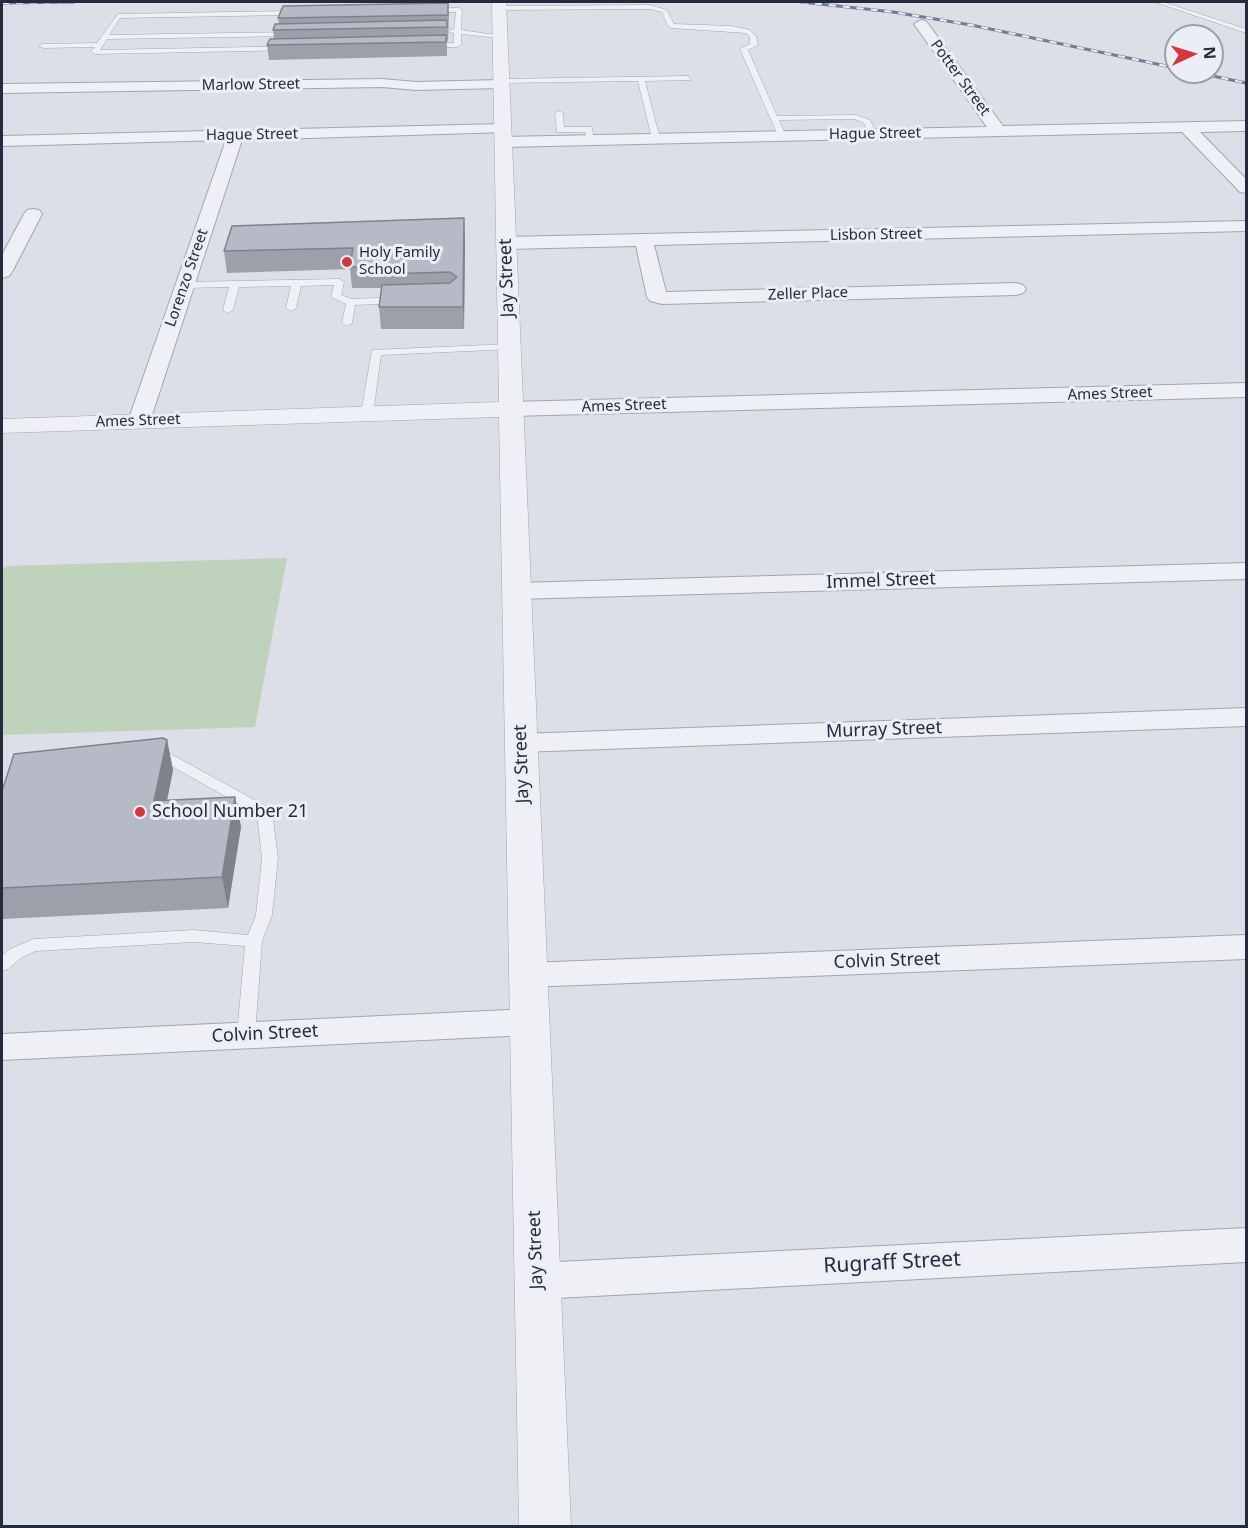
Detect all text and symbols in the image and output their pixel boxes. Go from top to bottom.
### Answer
north arrow [1164,24,1224,84]
street label: Potter Street [926,37,994,119]
text: N [1199,46,1221,60]
street label: Marlow Street [202,75,300,95]
street label: Hague Street [829,124,921,144]
street label: Hague Street [206,125,298,145]
street label: Lisbon Street [830,225,922,245]
street label: Lorenzo Street [162,227,212,329]
street label: Jay Street [495,238,519,318]
place label: Holy Family School [359,244,440,279]
marker: Holy Family School [340,255,354,269]
street label: Zeller Place [768,284,848,304]
street label: Ames Street [1067,384,1153,404]
street label: Ames Street [581,396,667,416]
street label: Ames Street [95,411,181,431]
street label: Immel Street [826,568,936,594]
street label: Murray Street [826,717,942,743]
street label: Jay Street [510,724,534,804]
place label: School Number 21 [152,801,308,823]
marker: School Number 21 [133,805,147,819]
street label: Colvin Street [833,948,941,974]
street label: Colvin Street [211,1020,319,1048]
street label: Jay Street [524,1210,548,1290]
street label: Rugraff Street [823,1247,961,1279]

